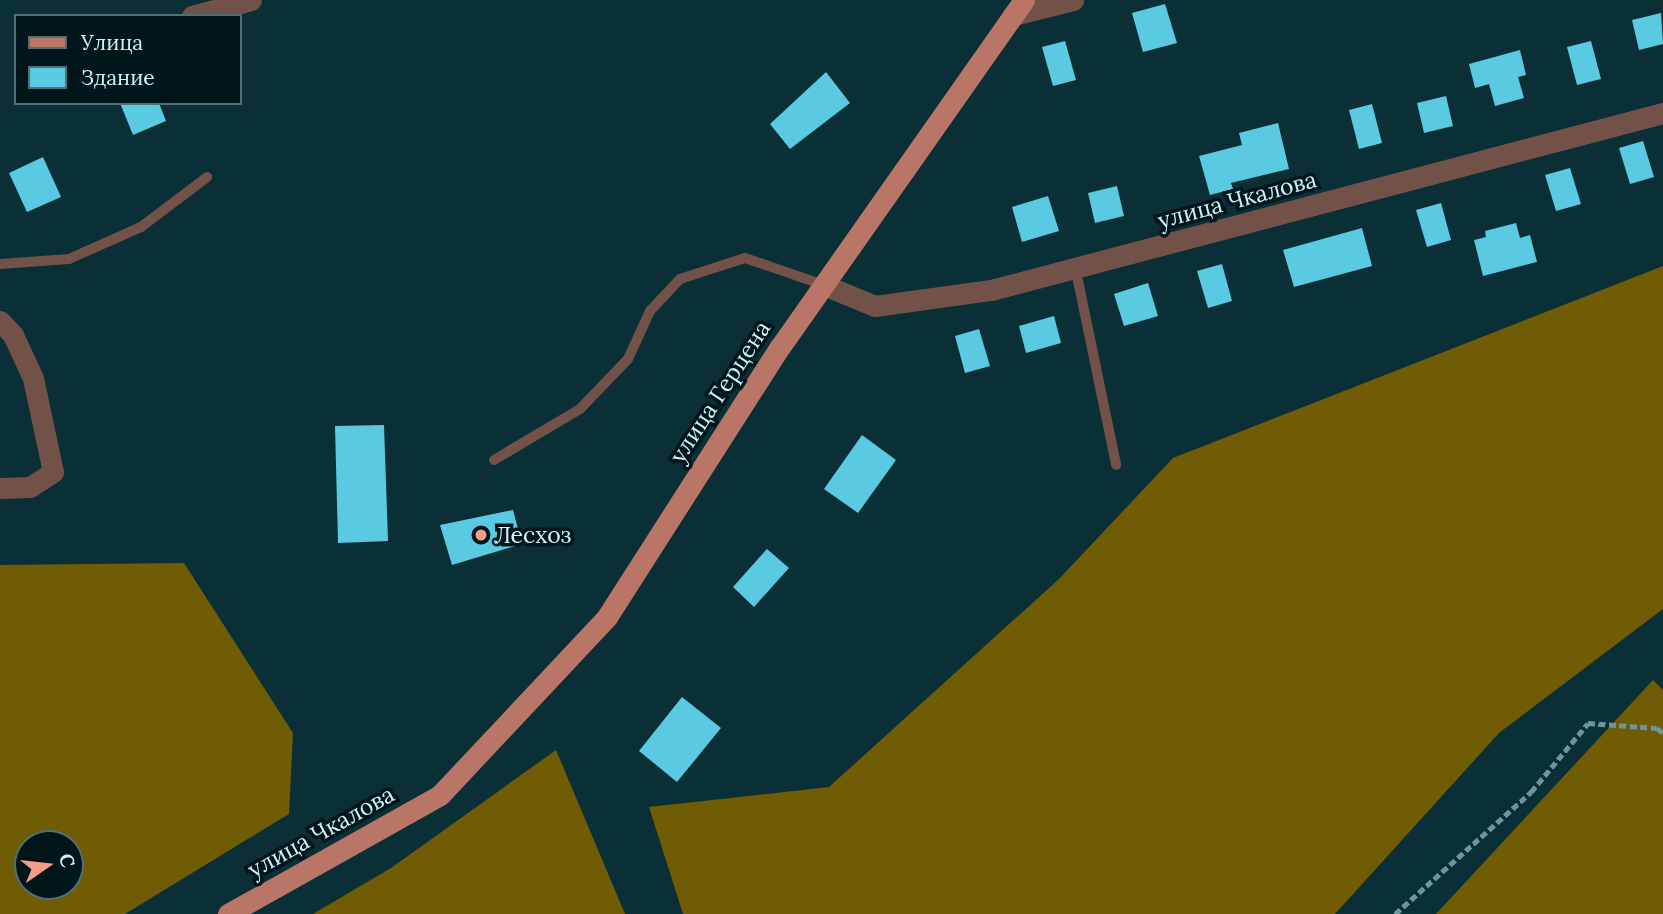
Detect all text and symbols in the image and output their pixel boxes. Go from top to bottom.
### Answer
legend [14,14,242,105]
text: Улица [81,29,143,56]
text: Здание [81,64,155,91]
street label: улица Чкалова [1155,166,1319,234]
street label: улица Герцена [664,316,776,468]
place label: Лесхоз [495,521,571,549]
marker: Лесхоз [473,527,489,543]
street label: улица Чкалова [243,780,399,884]
north arrow [14,830,84,900]
text: С [54,851,81,870]

